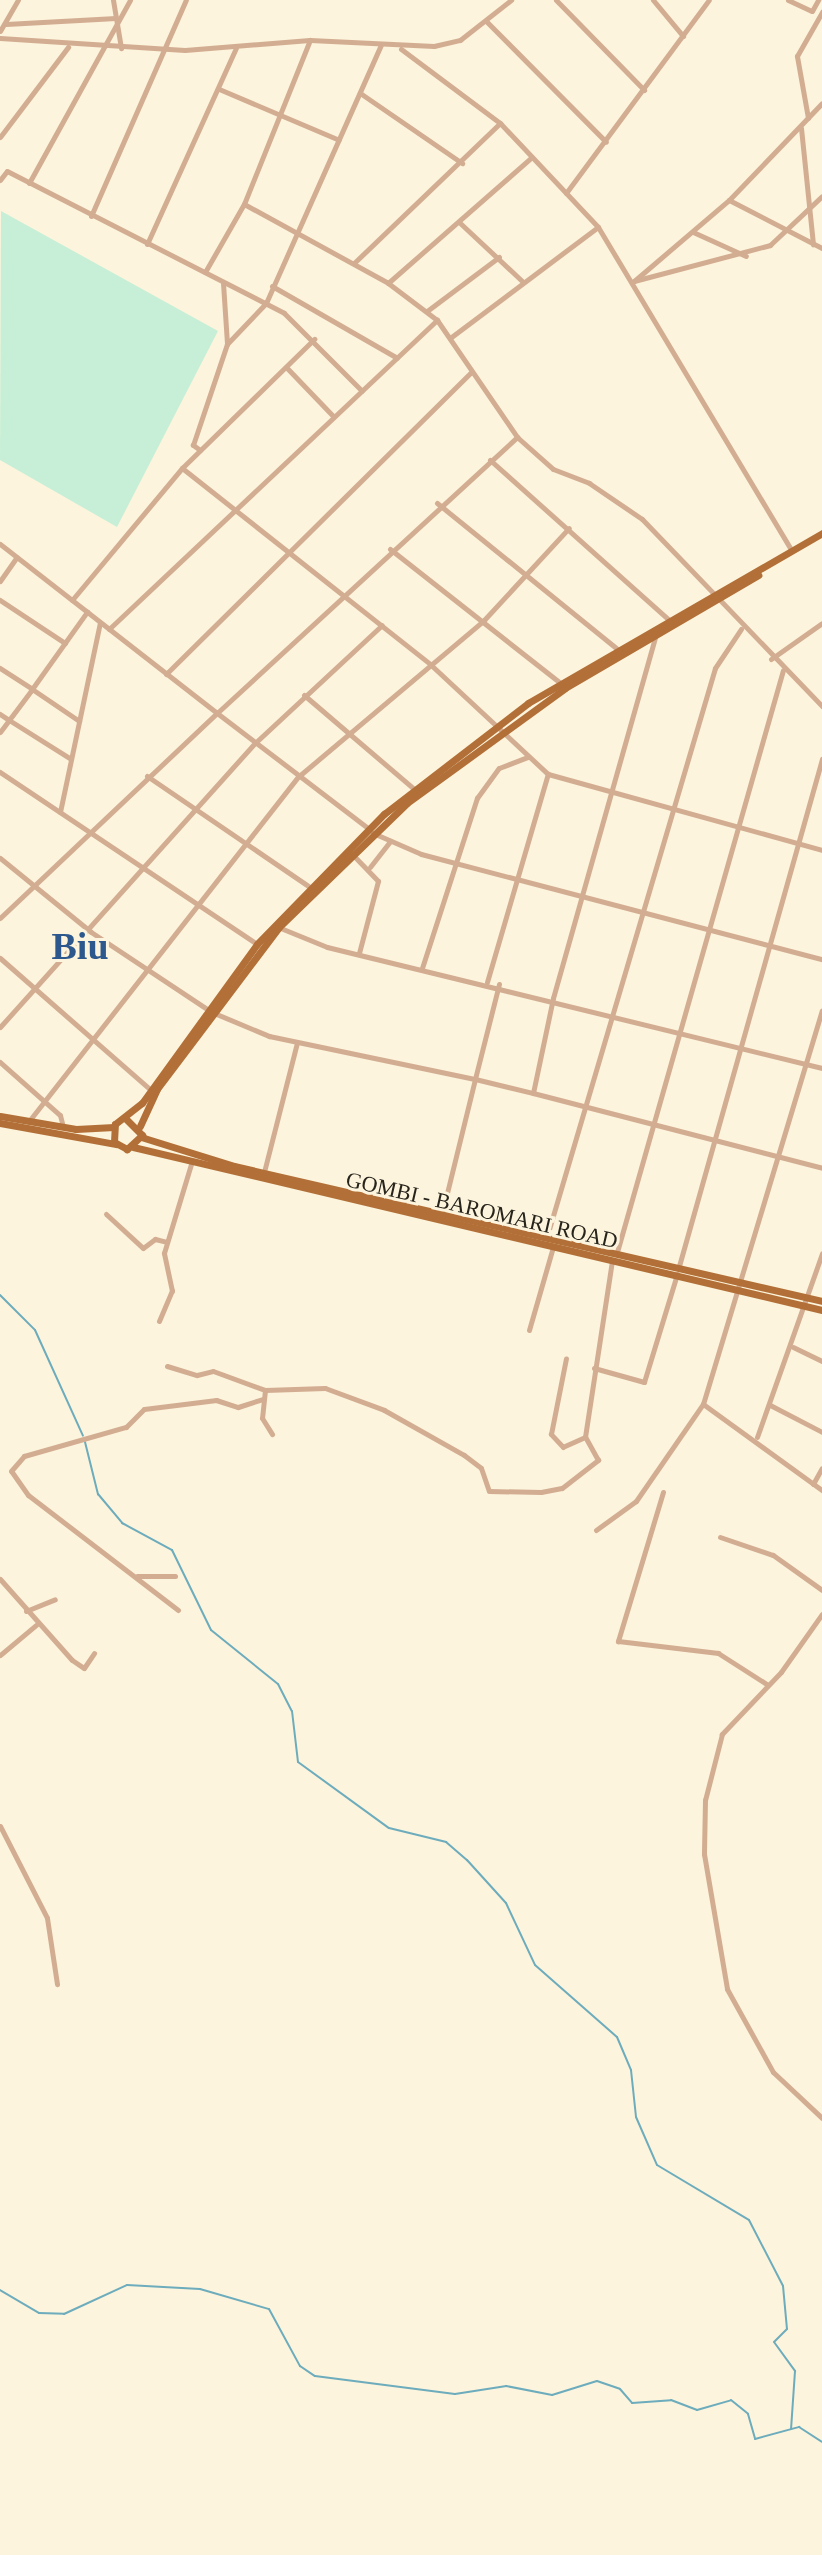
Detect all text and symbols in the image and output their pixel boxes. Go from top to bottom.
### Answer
district label: Biu [51,924,109,970]
street label: GOMBI - BAROMARI ROAD [344,1166,620,1254]

